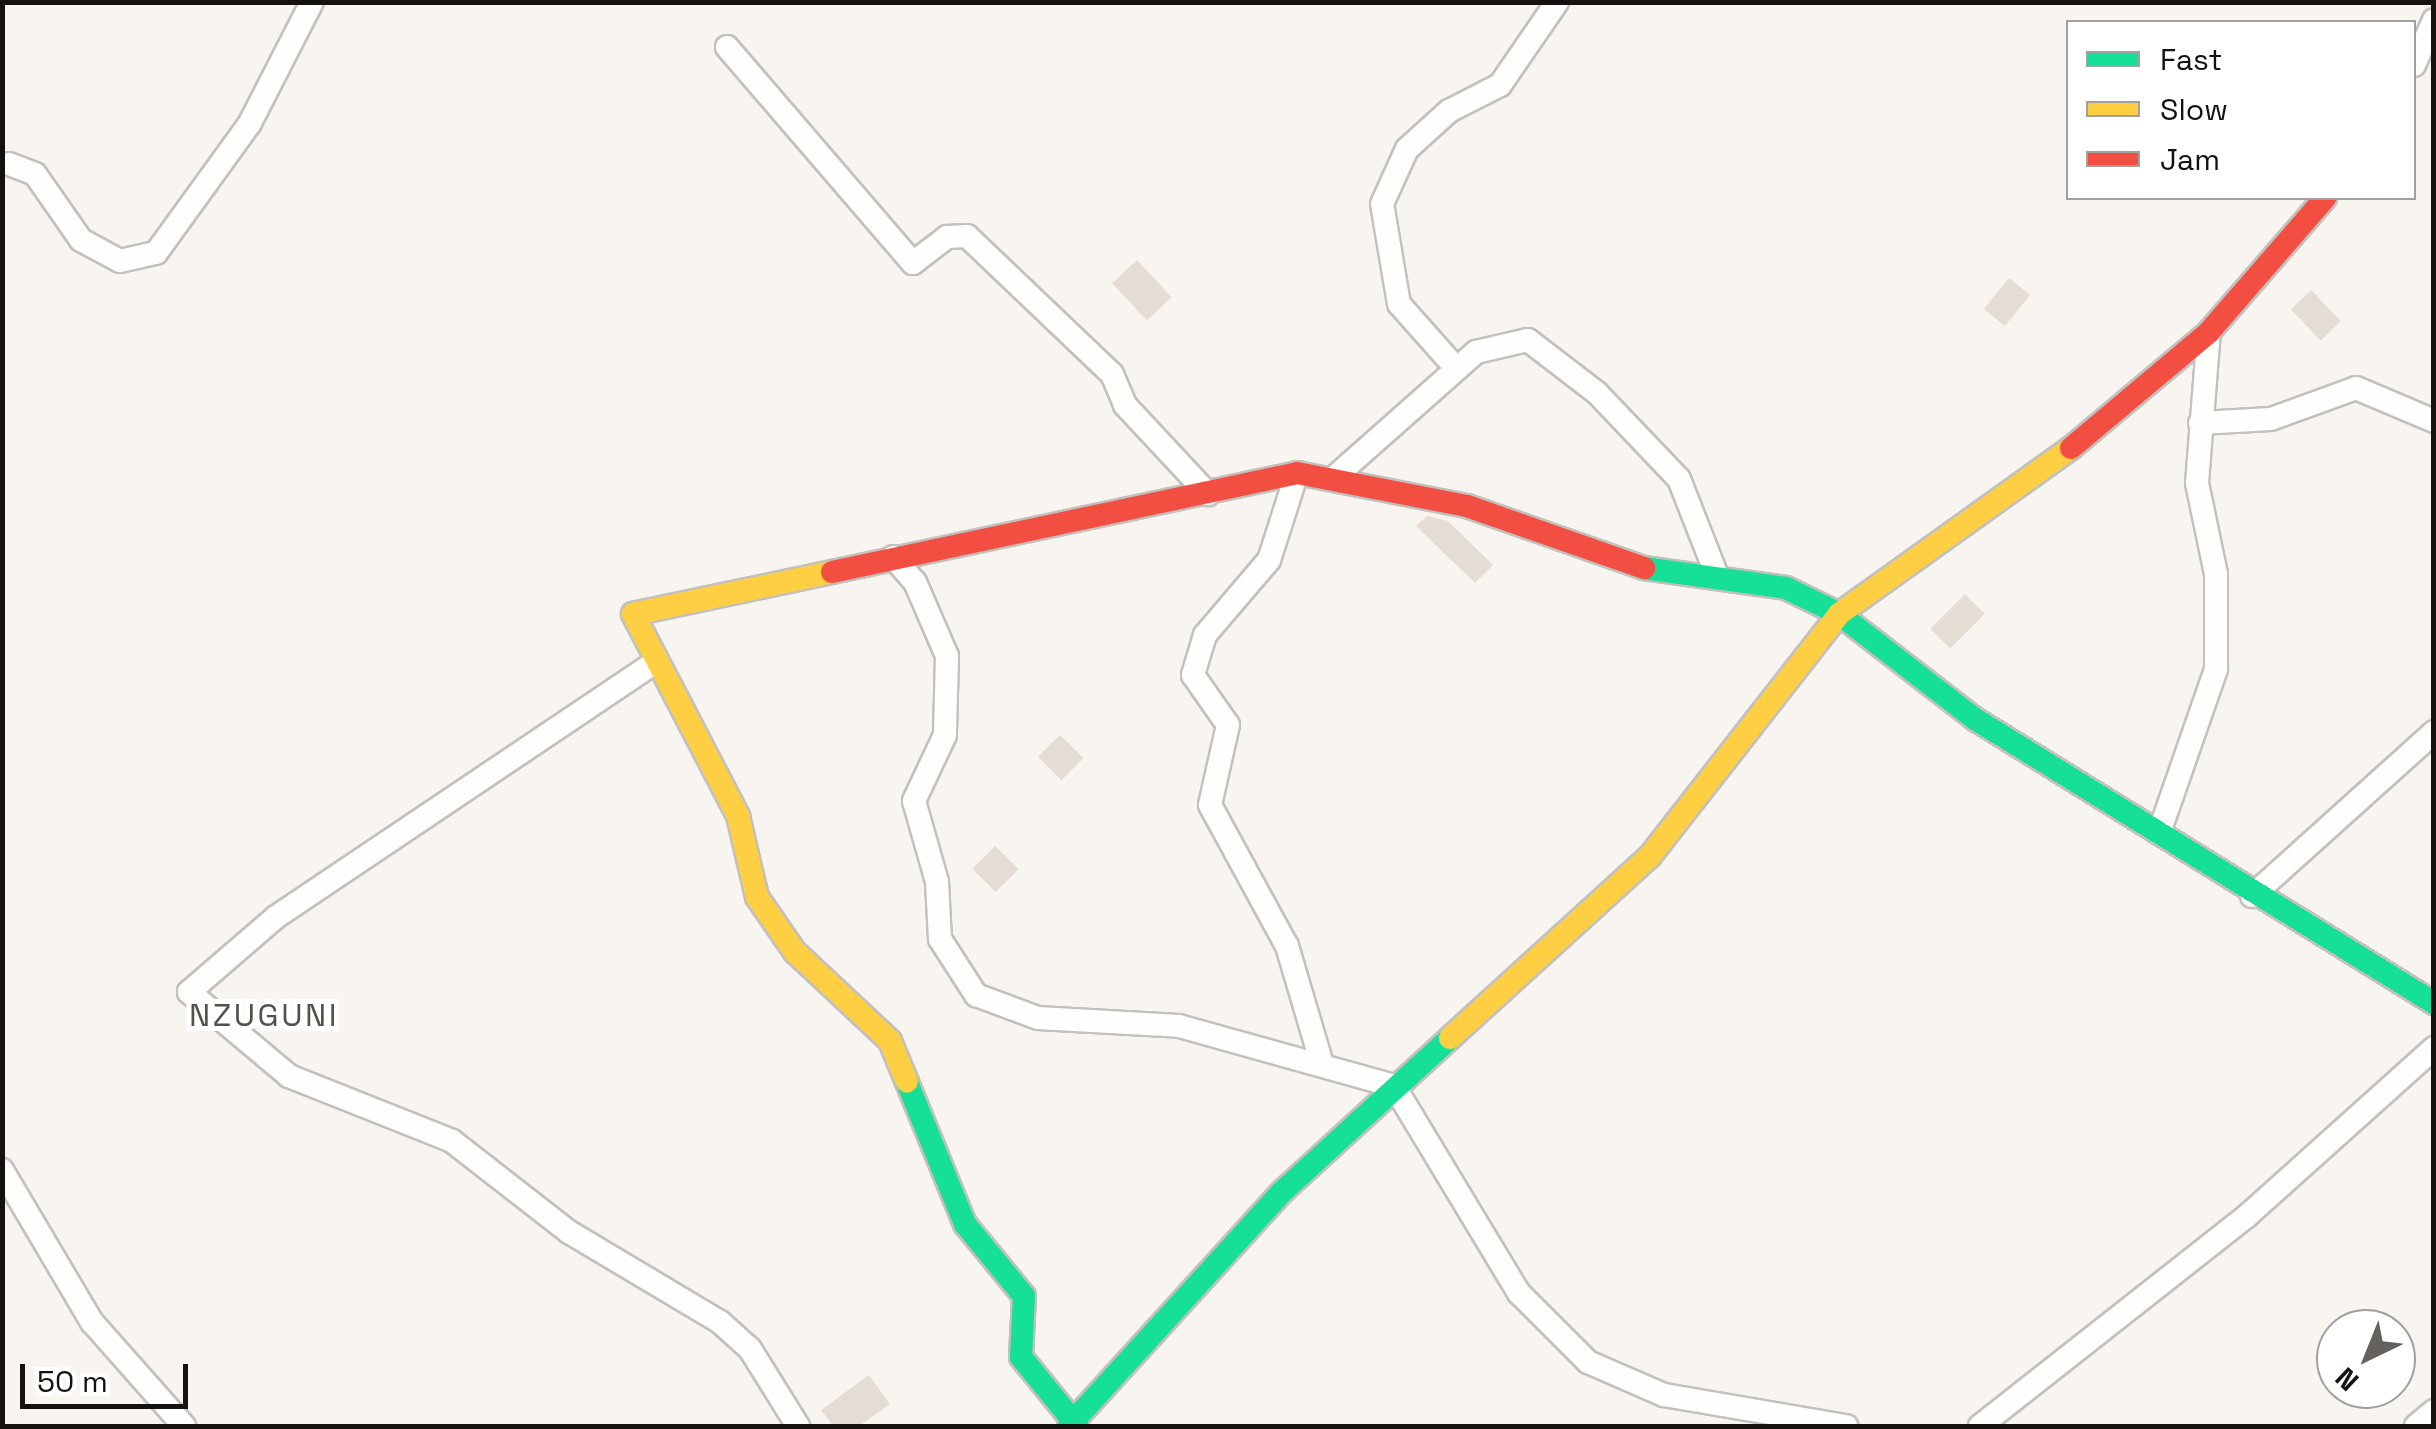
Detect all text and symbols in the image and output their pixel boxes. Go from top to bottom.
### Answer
legend [2066,20,2416,200]
text: Fast [2160,40,2222,79]
text: Slow [2160,90,2228,129]
text: Jam [2160,140,2220,179]
district label: NZUGUNI [189,996,339,1034]
north arrow [2316,1309,2416,1409]
scale bar [25,1344,192,1406]
text: N [2328,1360,2366,1399]
text: 50 m [37,1362,108,1401]

